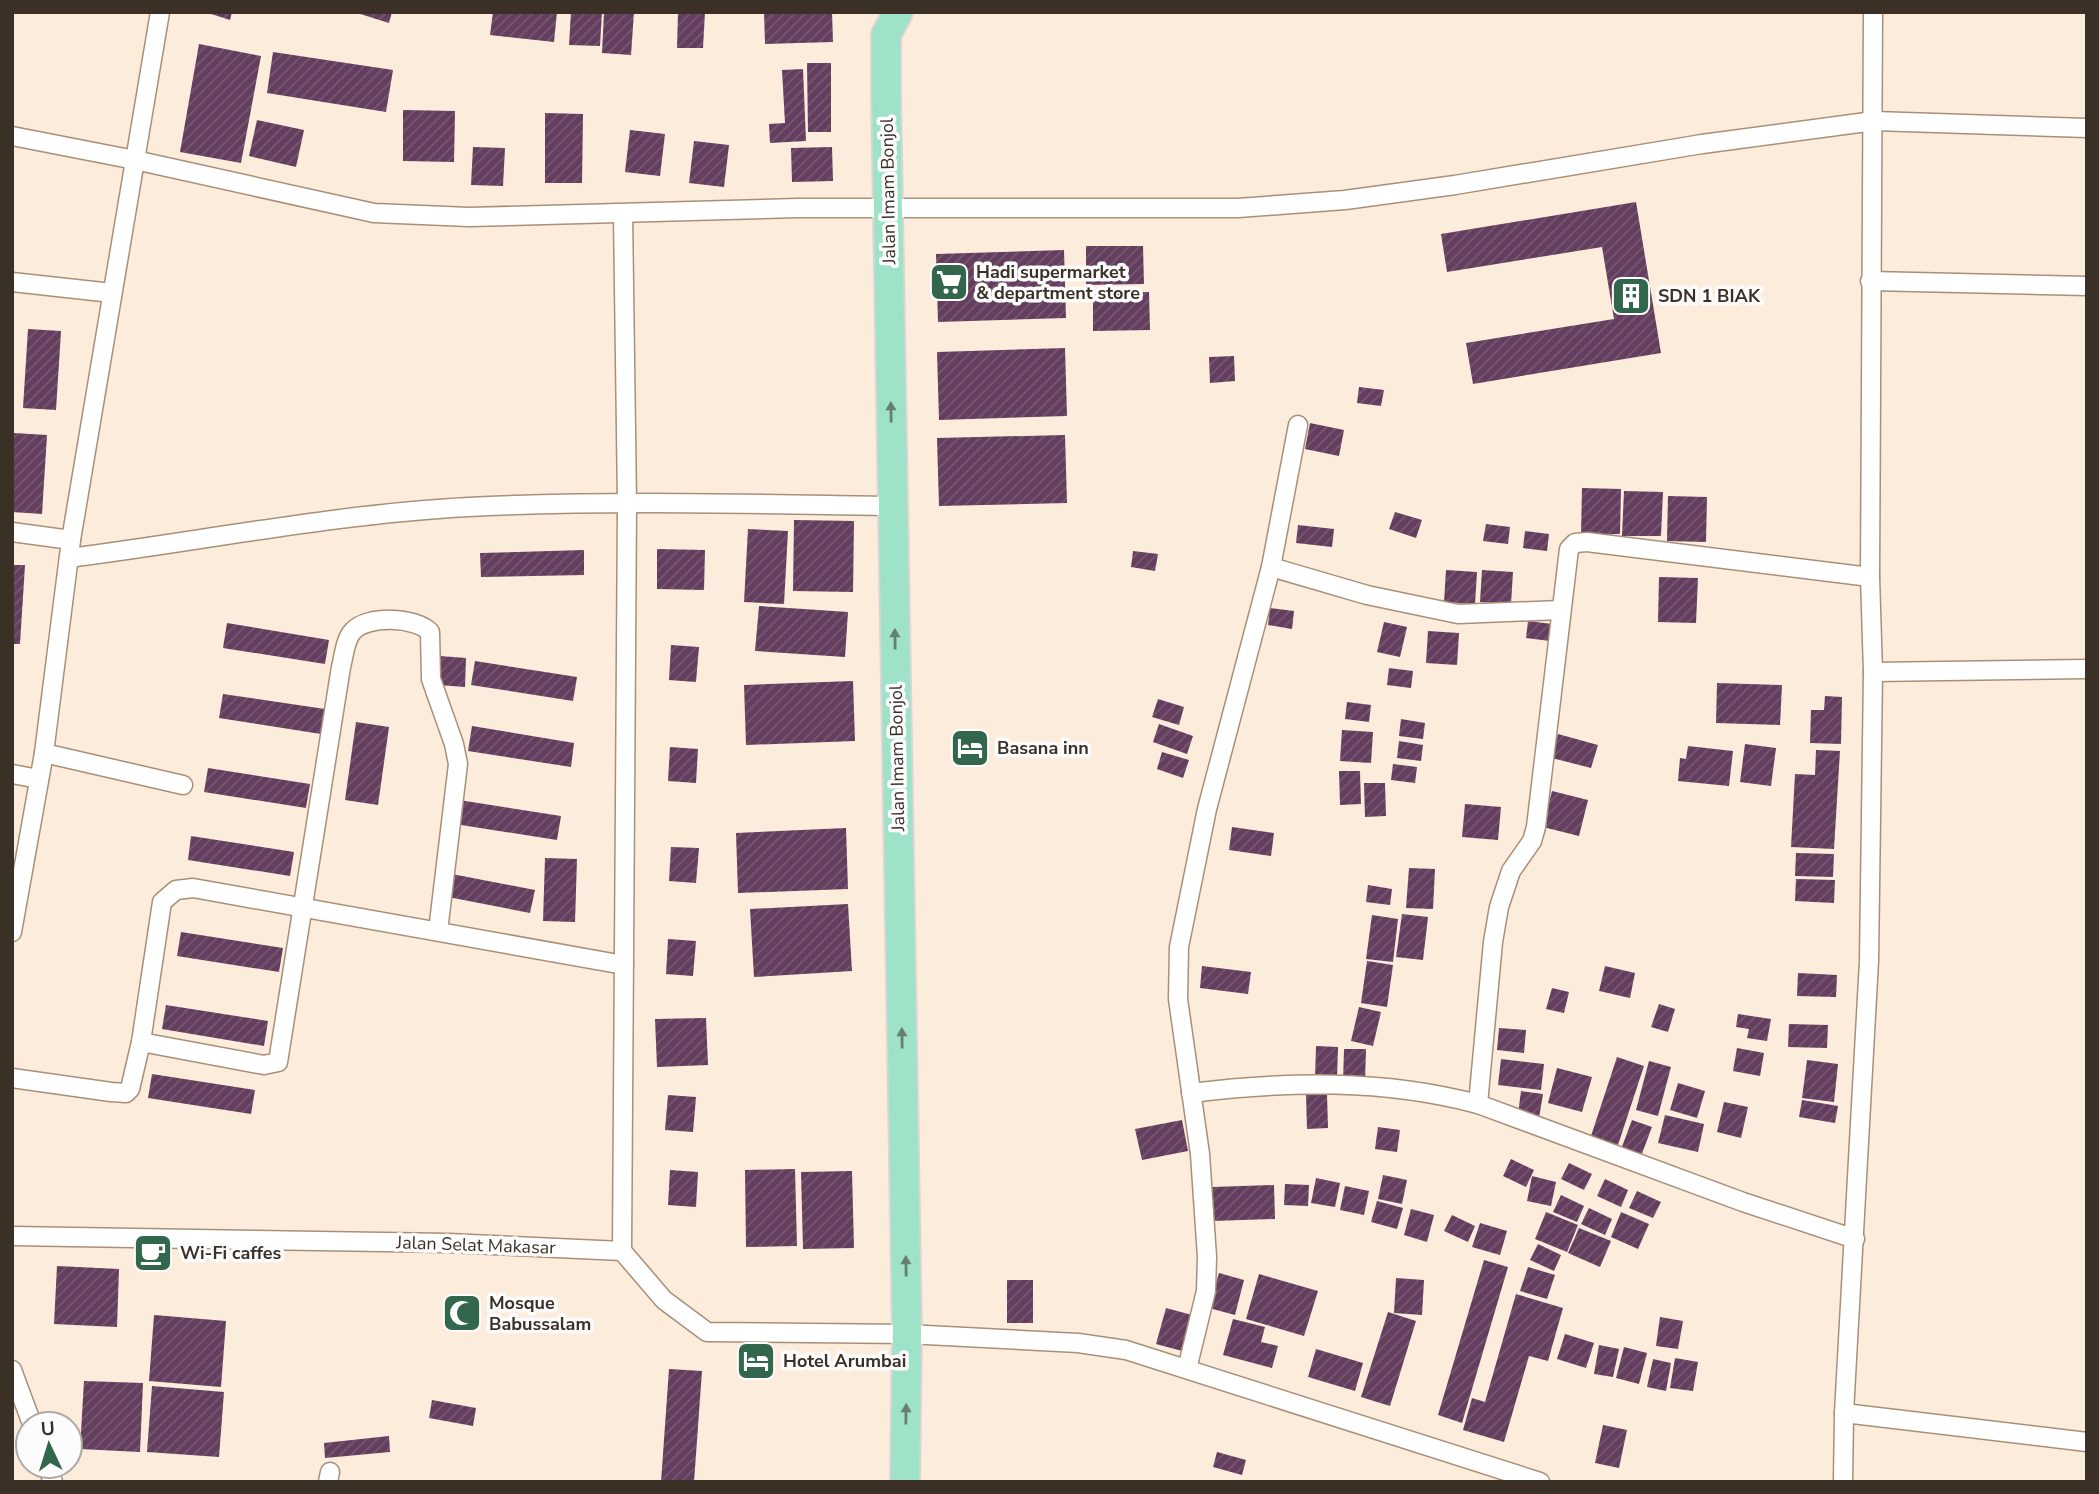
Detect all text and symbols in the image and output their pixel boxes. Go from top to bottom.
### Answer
street label: Jalan Imam Bonjol [875,117,901,266]
place label: Hadi supermarket & department store [976,260,1140,305]
supermarket icon: Hadi supermarket & department store [928,261,970,303]
building icon: SDN 1 BIAK [1610,275,1652,317]
place label: SDN 1 BIAK [1658,284,1761,308]
one-way arrow [885,401,897,423]
one-way arrow [889,628,901,650]
street label: Jalan Imam Bonjol [884,684,910,833]
hotel icon: Basana inn [949,727,991,769]
place label: Basana inn [997,736,1089,760]
one-way arrow [896,1027,908,1049]
street label: Jalan Selat Makasar [395,1230,557,1260]
cafe icon: Wi-Fi caffes [132,1232,174,1274]
place label: Wi-Fi caffes [180,1241,282,1265]
one-way arrow [900,1255,912,1277]
place label: Mosque Babussalam [489,1291,591,1336]
mosque icon: Mosque Babussalam [441,1292,483,1334]
hotel icon: Hotel Arumbai [735,1340,777,1382]
place label: Hotel Arumbai [783,1349,906,1373]
one-way arrow [900,1402,912,1424]
north arrow [14,1410,84,1480]
text: U [40,1416,56,1442]

